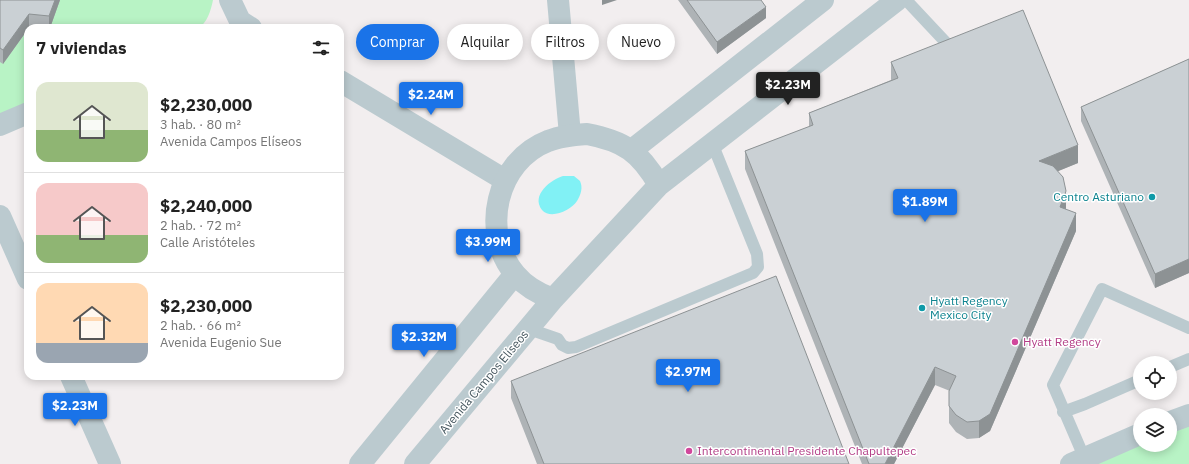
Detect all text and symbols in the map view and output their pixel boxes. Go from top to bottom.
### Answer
chip: Comprar [356,24,439,60]
chip: Alquilar [447,24,523,60]
chip: Filtros [531,24,599,60]
chip: Nuevo [607,24,675,60]
text: 7 viviendas [36,37,127,59]
icon: filters [310,37,332,59]
pin: $2.23M [755,72,821,106]
text: $2.23M [765,76,811,93]
pin: $2.24M [398,82,464,116]
text: $2.24M [408,86,454,103]
text: $2,230,000 [160,94,252,116]
icon: home [68,98,116,146]
text: 3 hab. · 80 m² [160,116,241,133]
text: Avenida Campos Elíseos [160,133,302,150]
pin: $1.89M [892,189,958,223]
place label: Centro Asturiano [1053,189,1144,204]
marker: Centro Asturiano [1147,192,1157,202]
text: $1.89M [902,193,948,210]
text: $2,240,000 [160,195,252,217]
icon: home [68,199,116,247]
text: 2 hab. · 72 m² [160,217,241,234]
pin: $3.99M [455,229,521,263]
text: $3.99M [465,233,511,250]
text: Calle Aristóteles [160,234,255,251]
place label: Hyatt Regency Mexico City [930,293,1008,322]
text: $2,230,000 [160,295,252,317]
icon: home [68,299,116,347]
marker: Hyatt Regency Mexico City [917,303,927,313]
text: 2 hab. · 66 m² [160,317,241,334]
pin: $2.32M [391,324,457,358]
street label: Avenida Campos Elíseos [436,327,532,437]
text: $2.32M [401,328,447,345]
text: Avenida Eugenio Sue [160,334,282,351]
place label: Hyatt Regency [1023,334,1101,349]
marker: Hyatt Regency [1010,337,1020,347]
map controls [1133,356,1177,452]
button: locate [1133,356,1177,400]
pin: $2.97M [655,359,721,393]
text: $2.97M [665,363,711,380]
pin: $2.23M [42,393,108,427]
text: $2.23M [52,397,98,414]
button: layers [1133,408,1177,452]
place label: Intercontinental Presidente Chapultepec [697,443,916,458]
marker: Intercontinental Presidente Chapultepec [684,446,694,456]

